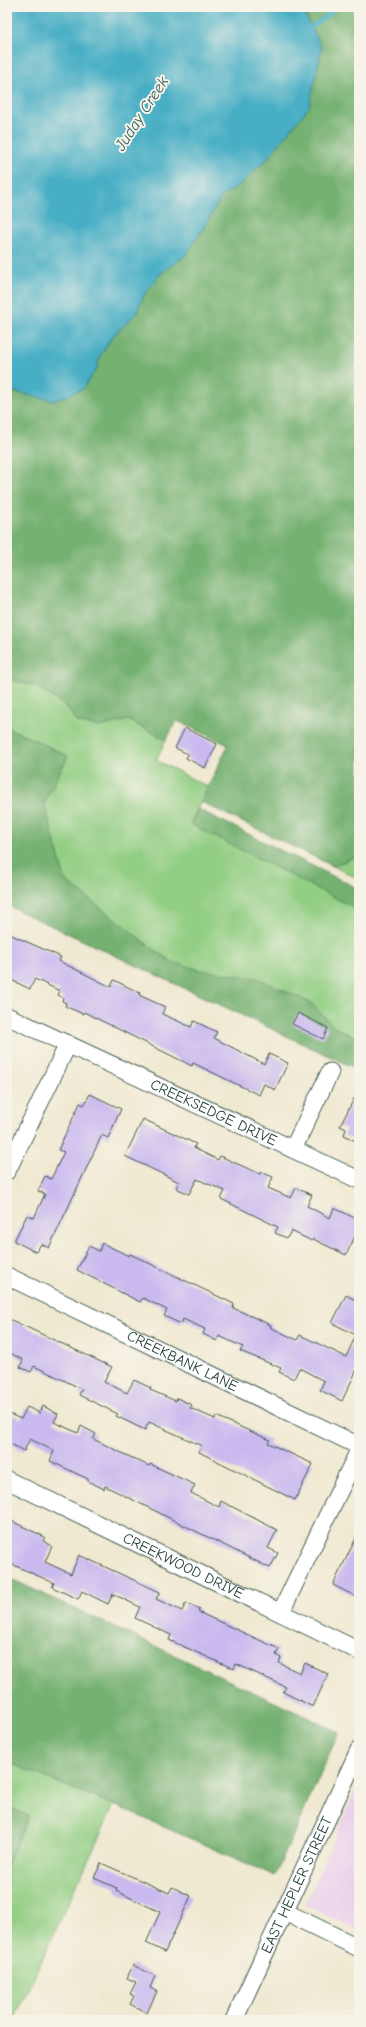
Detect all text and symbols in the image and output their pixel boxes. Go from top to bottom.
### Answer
water label: Juday Creek [111,73,172,155]
street label: CREEKSEDGE DRIVE [147,1075,280,1150]
street label: CREEKBANK LANE [124,1326,241,1395]
street label: CREEKWOOD DRIVE [120,1529,247,1603]
street label: EAST HEPLER STREET [257,1813,336,1956]

